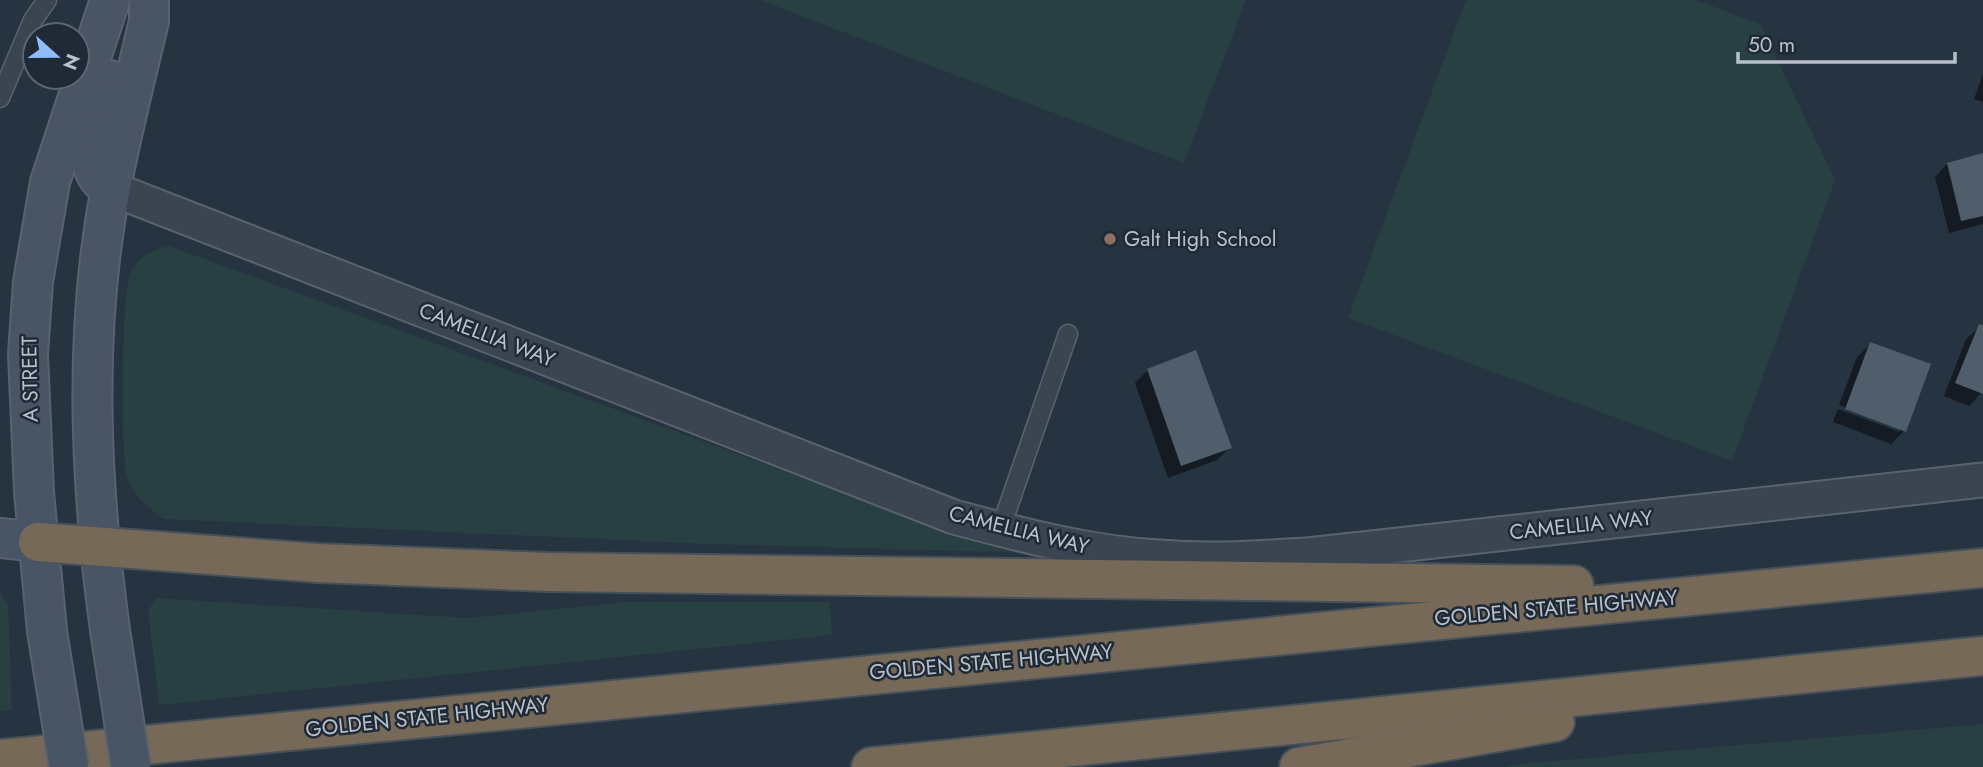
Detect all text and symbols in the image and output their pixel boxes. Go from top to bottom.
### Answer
north arrow [21,21,91,91]
scale bar [1738,21,1955,65]
text: 50 m [1748,30,1795,60]
text: N [56,50,87,74]
place label: Galt High School [1124,224,1277,254]
marker: Galt High School [1102,231,1118,247]
street label: CAMELLIA WAY [415,295,560,375]
street label: A STREET [14,335,46,422]
street label: CAMELLIA WAY [946,498,1092,562]
street label: CAMELLIA WAY [1508,503,1654,547]
street label: GOLDEN STATE HIGHWAY [1433,582,1679,634]
street label: GOLDEN STATE HIGHWAY [868,636,1114,688]
street label: GOLDEN STATE HIGHWAY [304,689,550,745]

